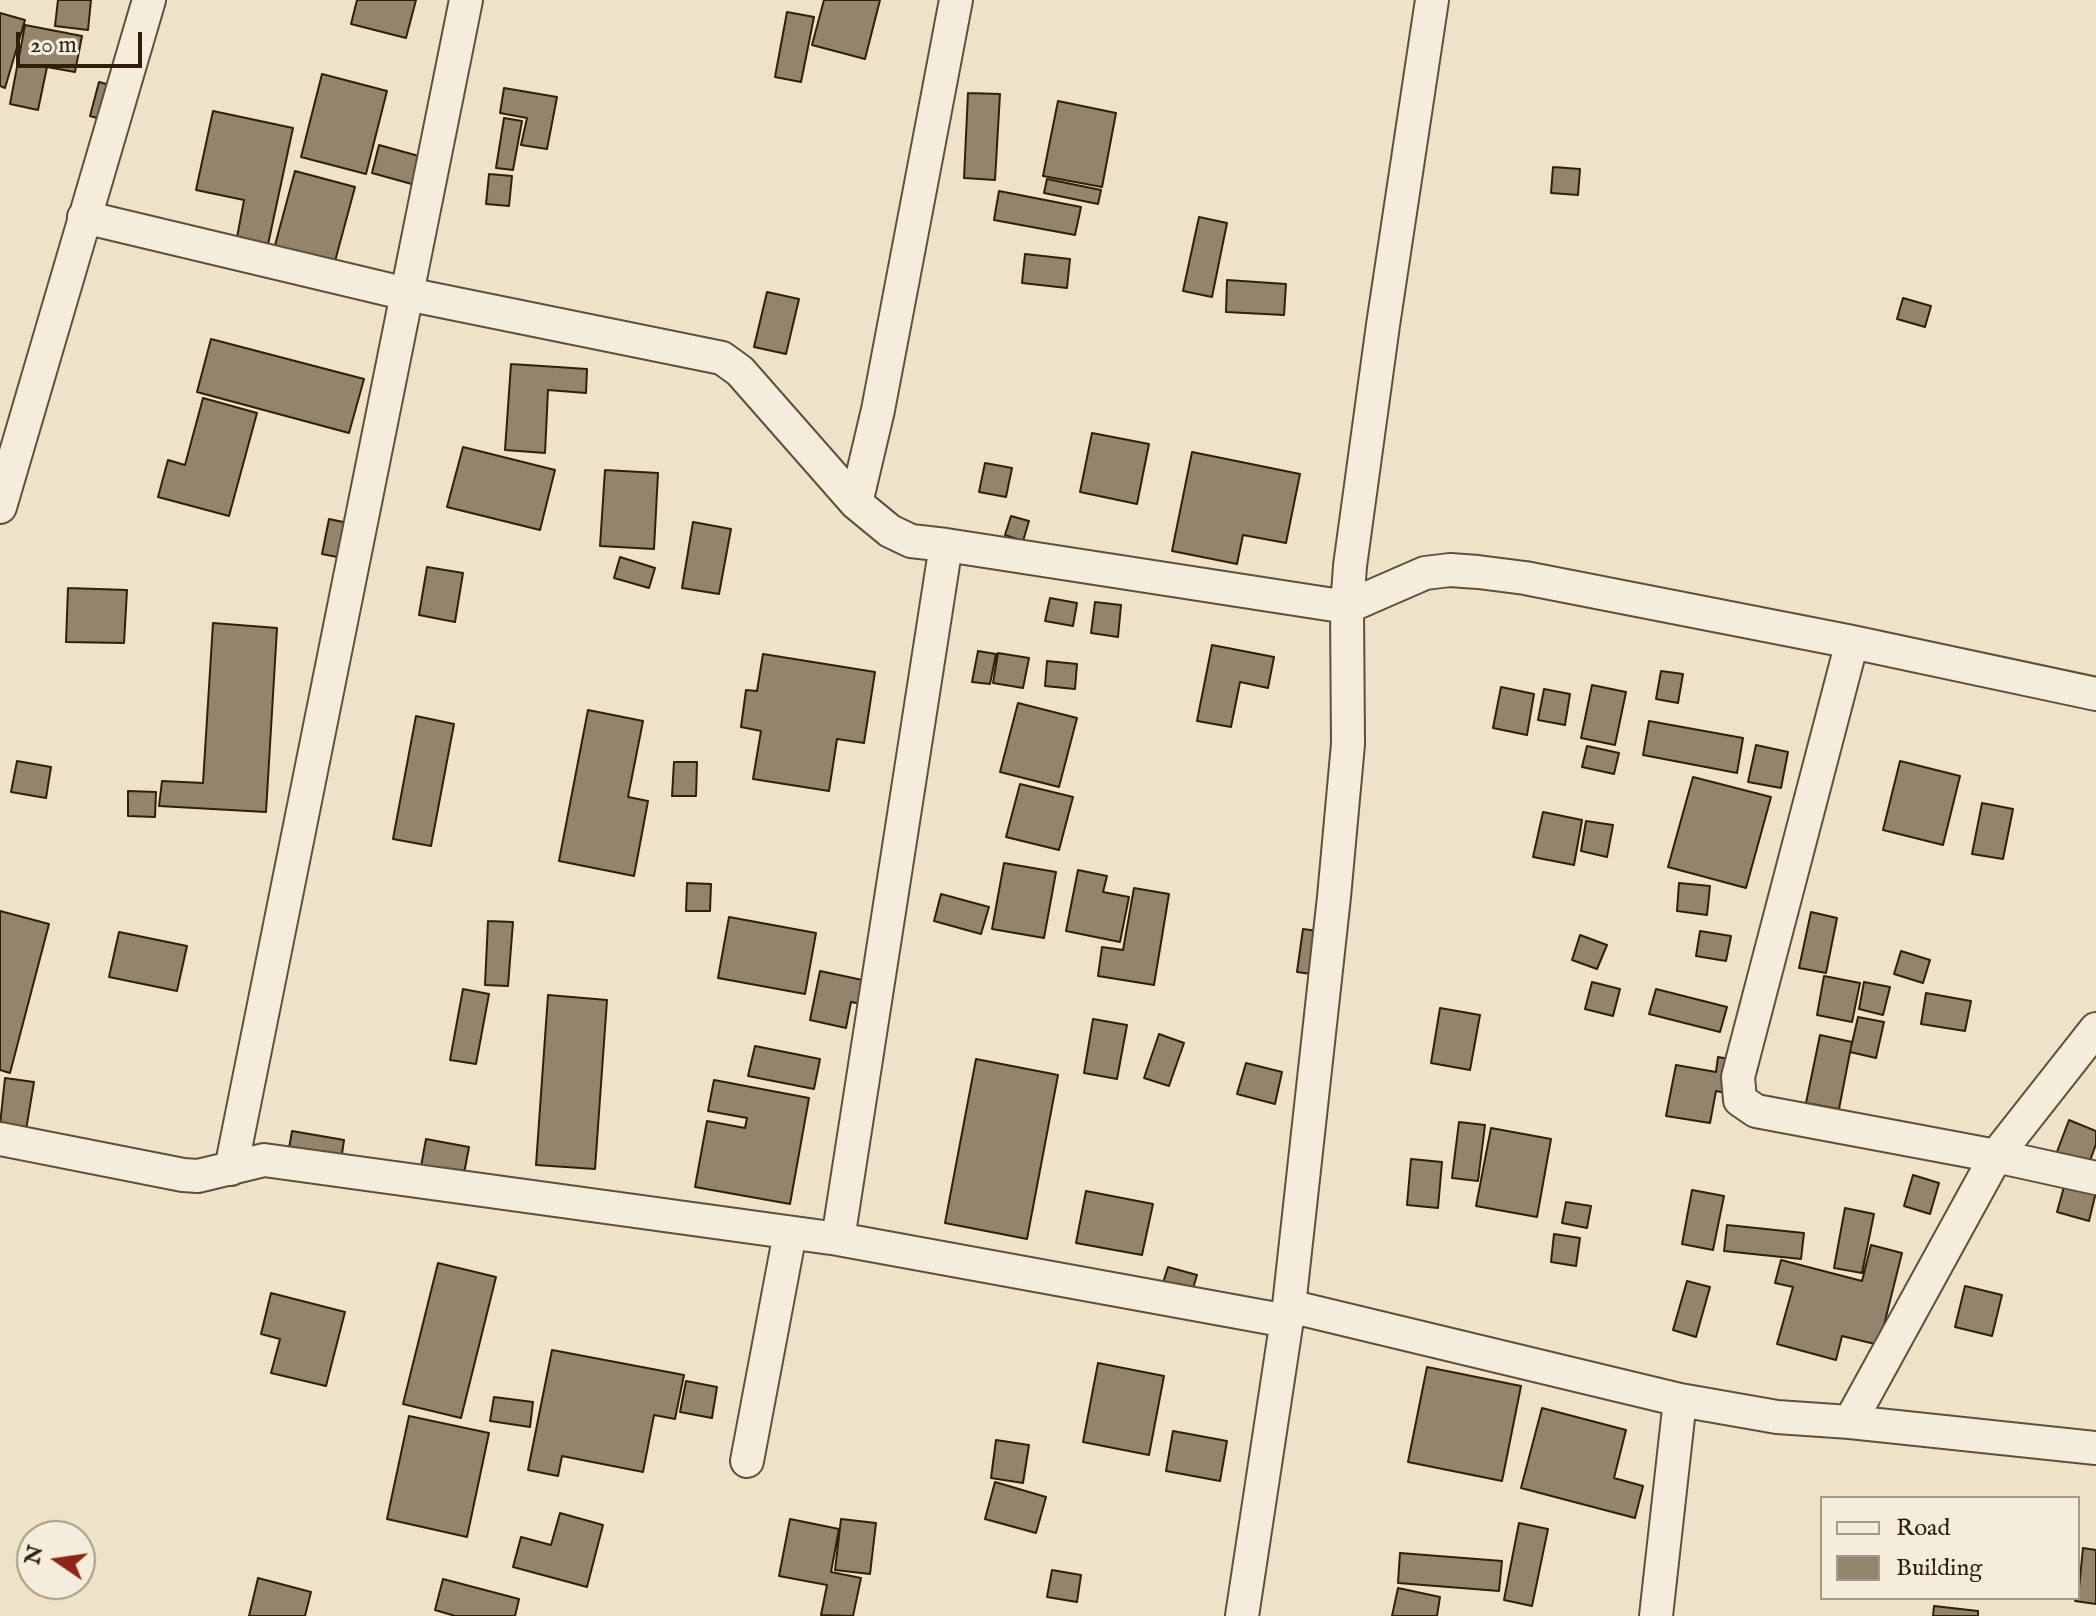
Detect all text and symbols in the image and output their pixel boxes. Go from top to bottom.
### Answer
scale bar [20,16,146,66]
text: 20 m [30,30,77,61]
legend [1820,1496,2080,1600]
text: Road [1896,1513,1950,1544]
north arrow [16,1520,96,1600]
text: N [19,1543,50,1567]
text: Building [1896,1553,1982,1584]

